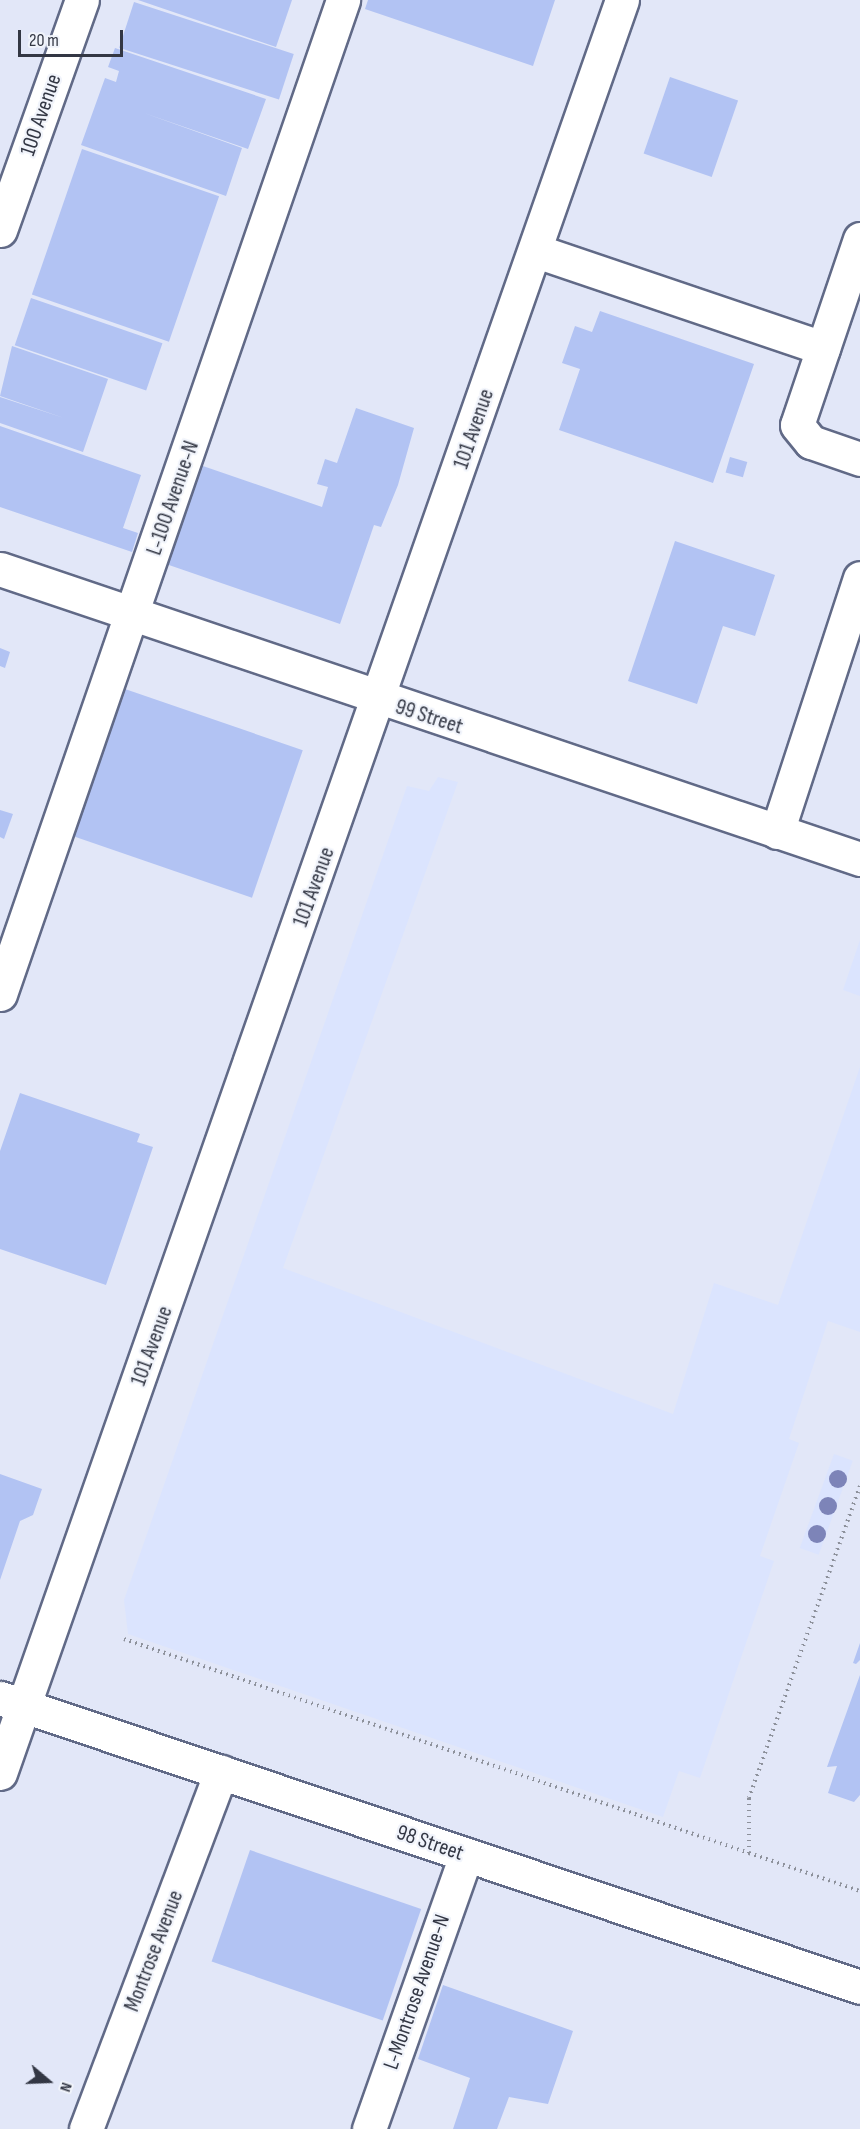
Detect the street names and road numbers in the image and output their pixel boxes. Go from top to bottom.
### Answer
street label: 100 Avenue [15,71,67,159]
street label: 101 Avenue [448,386,500,472]
street label: L-100 Avenue-N [141,437,205,559]
street label: 99 Street [392,694,466,740]
street label: 101 Avenue [287,844,341,930]
street label: 101 Avenue [125,1303,179,1389]
street label: 98 Street [393,1819,467,1867]
street label: Montrose Avenue [119,1887,189,2015]
street label: L-Montrose Avenue-N [378,1911,456,2073]

